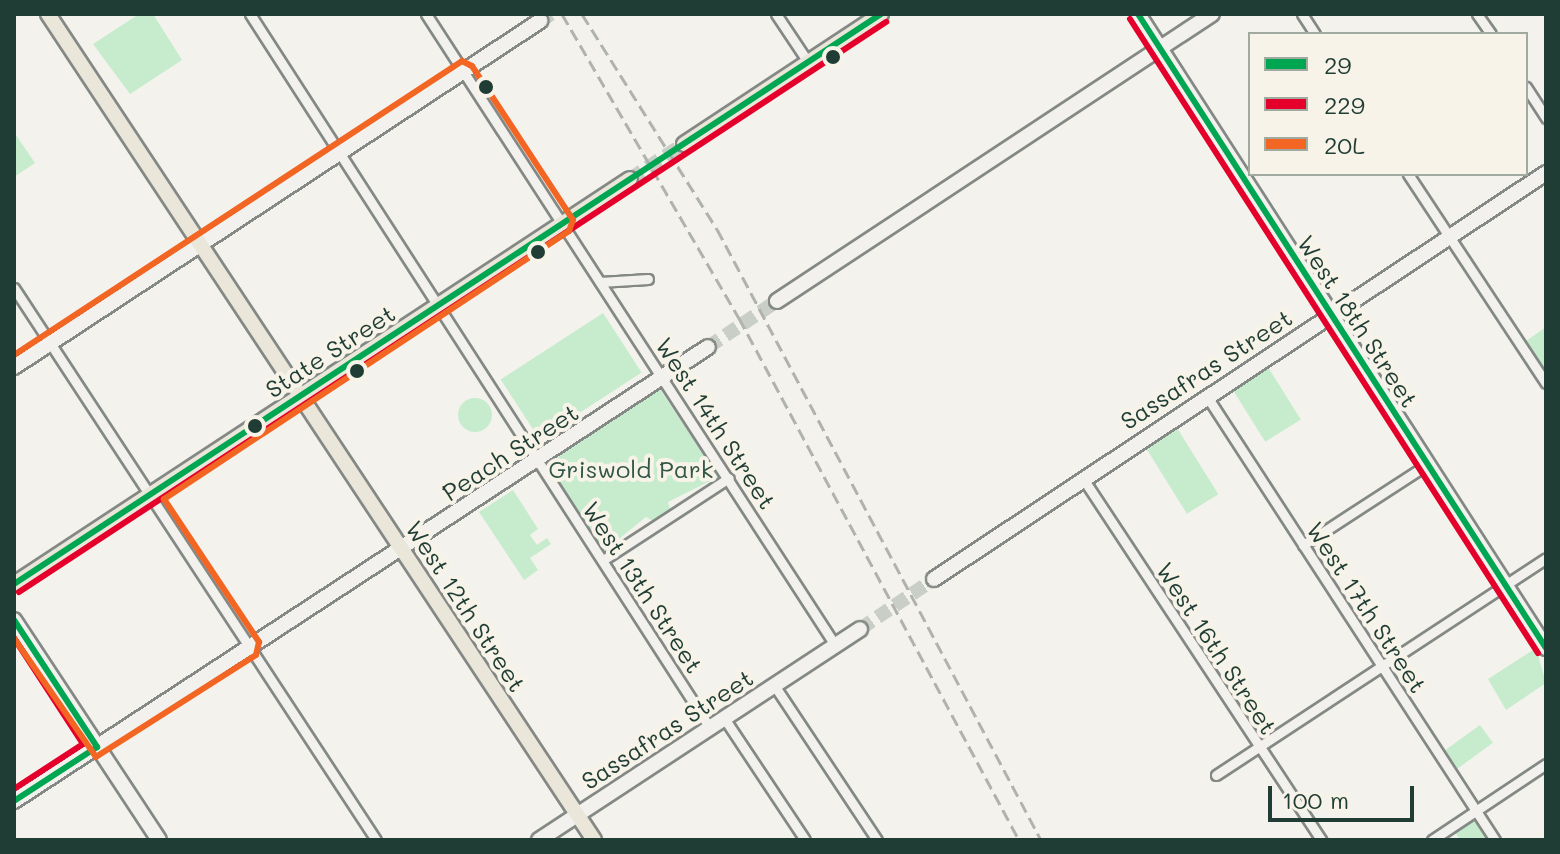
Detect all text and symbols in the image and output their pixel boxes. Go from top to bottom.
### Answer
legend [1248,32,1528,176]
unlabelled marker [825,49,841,65]
text: 29 [1324,49,1352,80]
unlabelled marker [478,79,494,95]
text: 229 [1324,89,1365,120]
text: 20L [1324,129,1365,160]
street label: West 18th Street [1292,230,1424,412]
unlabelled marker [530,244,546,260]
street label: State Street [260,298,400,404]
street label: Sassafras Street [1115,303,1297,435]
street label: West 14th Street [650,332,782,514]
unlabelled marker [349,363,365,379]
street label: Peach Street [437,397,583,507]
unlabelled marker [247,418,263,434]
park label: Griswold Park [548,455,714,483]
street label: West 13th Street [577,496,709,678]
street label: West 12th Street [400,515,532,697]
street label: West 17th Street [1301,516,1433,698]
street label: West 16th Street [1151,557,1283,739]
street label: Sassafras Street [576,663,758,795]
scale bar [1272,770,1418,820]
text: 100 m [1282,784,1349,815]

